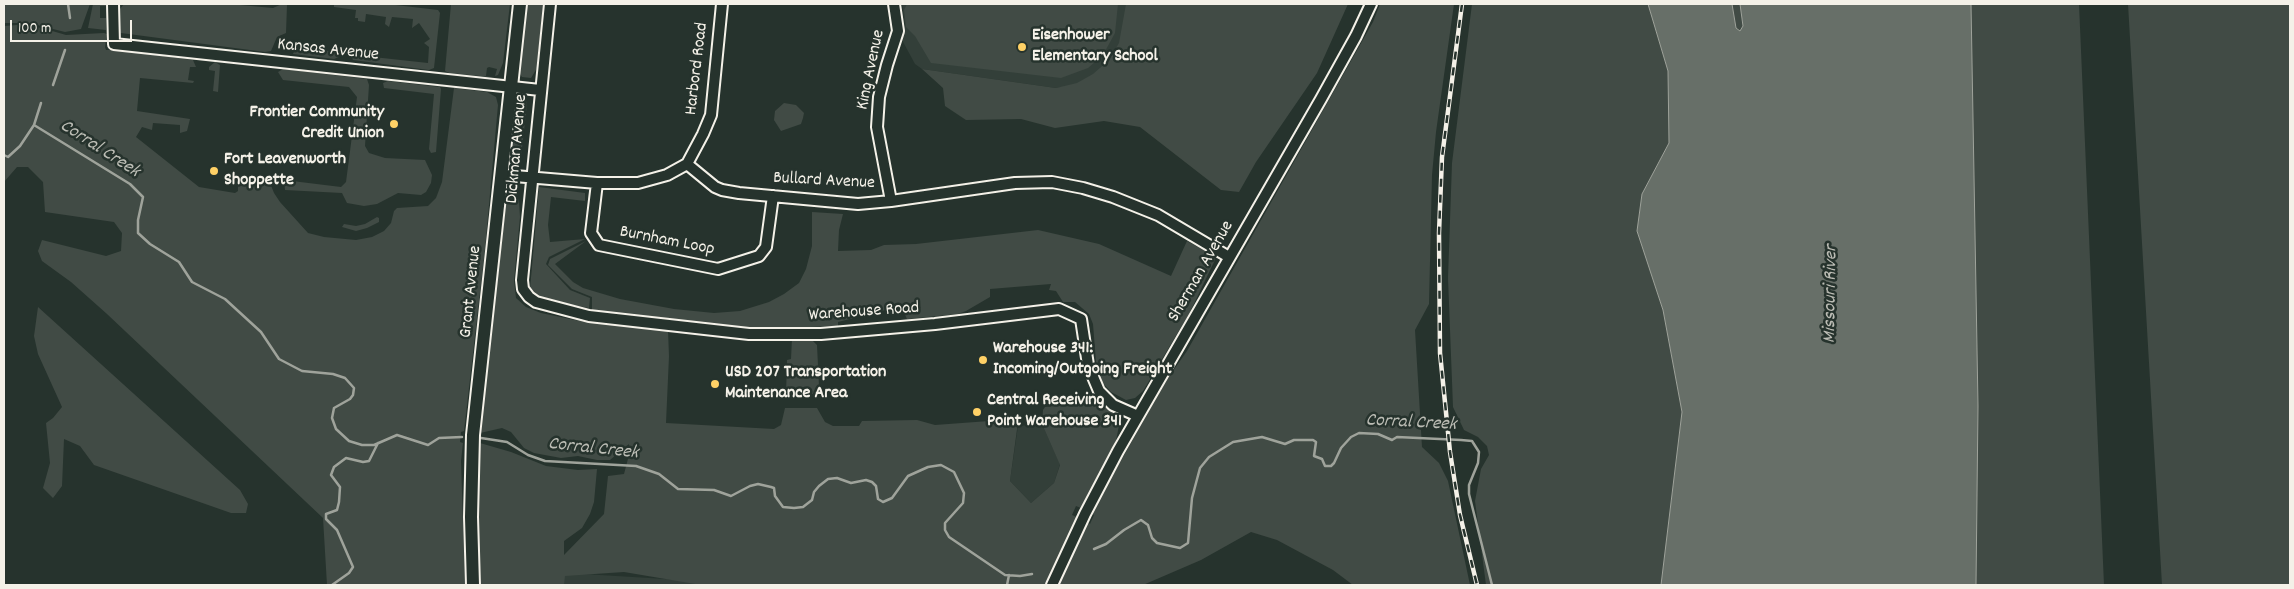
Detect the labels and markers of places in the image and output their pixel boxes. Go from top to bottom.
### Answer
place label: Eisenhower Elementary School [1032,26,1158,68]
marker: Eisenhower Elementary School [1016,41,1028,53]
place label: Frontier Community Credit Union [249,103,384,146]
marker: Frontier Community Credit Union [388,118,400,130]
place label: Fort Leavenworth Shoppette [224,150,346,192]
marker: Fort Leavenworth Shoppette [208,165,220,177]
place label: Warehouse 341: Incoming/Outgoing Freight [993,339,1172,382]
marker: Warehouse 341: Incoming/Outgoing Freight [977,354,989,366]
place label: USD 207 Transportation Maintenance Area [725,363,886,406]
marker: USD 207 Transportation Maintenance Area [709,378,721,390]
place label: Central Receiving Point Warehouse 341 [987,391,1122,434]
marker: Central Receiving Point Warehouse 341 [971,406,983,418]

